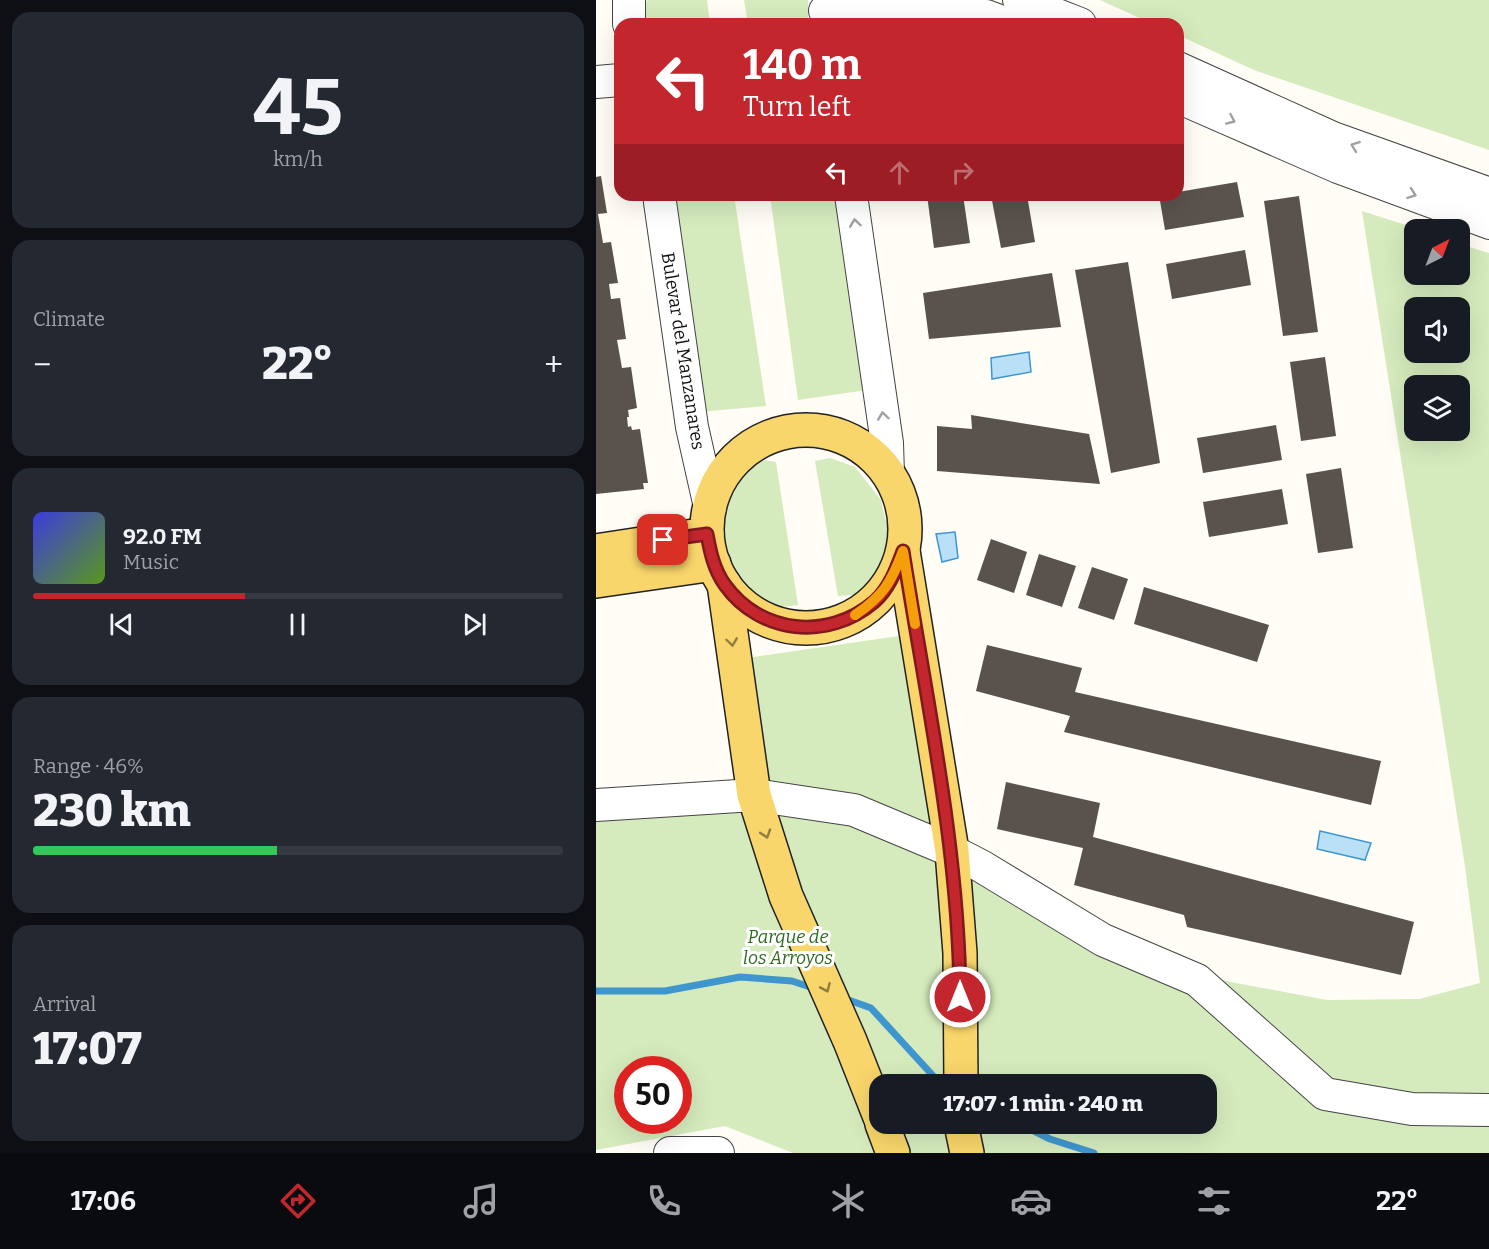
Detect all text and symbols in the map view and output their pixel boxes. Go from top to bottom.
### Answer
text: 140 m [743,40,861,90]
icon: left [644,42,722,120]
text: 45 [253,61,343,155]
text: Turn left [743,91,851,123]
one-way arrow [1225,113,1236,125]
one-way arrow [1350,141,1361,154]
text: km/h [273,147,323,171]
icon: left [820,156,853,189]
icon: ahead [883,156,916,189]
icon: right [946,156,979,189]
one-way arrow [1406,187,1417,200]
one-way arrow [849,218,861,227]
north arrow [1404,219,1470,285]
map controls [1404,219,1470,441]
street label: Bulevar del Manzanares [657,251,709,451]
button: sound [1404,297,1470,363]
text: Climate [33,307,105,331]
text: 22° [262,337,333,391]
text: − [33,345,51,385]
text: + [544,345,563,385]
button: layers [1404,375,1470,441]
one-way arrow [878,411,890,420]
pin [637,514,688,565]
text: 92.0 FM [123,523,202,550]
icon: arrive [646,523,679,556]
text: Music [123,550,179,574]
icon: previous [105,608,138,641]
icon: pause [281,608,314,641]
icon: next [458,608,491,641]
one-way arrow [725,638,738,647]
text: Range · 46% [33,754,144,778]
text: 230 km [33,784,191,838]
one-way arrow [759,828,772,839]
park label: Parque de los Arroyos [743,926,833,969]
position arrow [928,965,992,1029]
one-way arrow [819,981,831,992]
text: Arrival [33,992,96,1016]
text: 17:07 [33,1022,142,1076]
speed limit sign: 50 [614,1056,692,1134]
text: 17:07 · 1 min · 240 m [943,1090,1143,1117]
icon: directions [277,1180,319,1222]
icon: music [460,1180,502,1222]
icon: phone [643,1180,685,1222]
icon: climate [827,1180,869,1222]
icon: car [1010,1180,1052,1222]
icon: filters [1193,1180,1235,1222]
text: 17:06 [71,1185,136,1217]
text: 22° [1376,1185,1418,1217]

